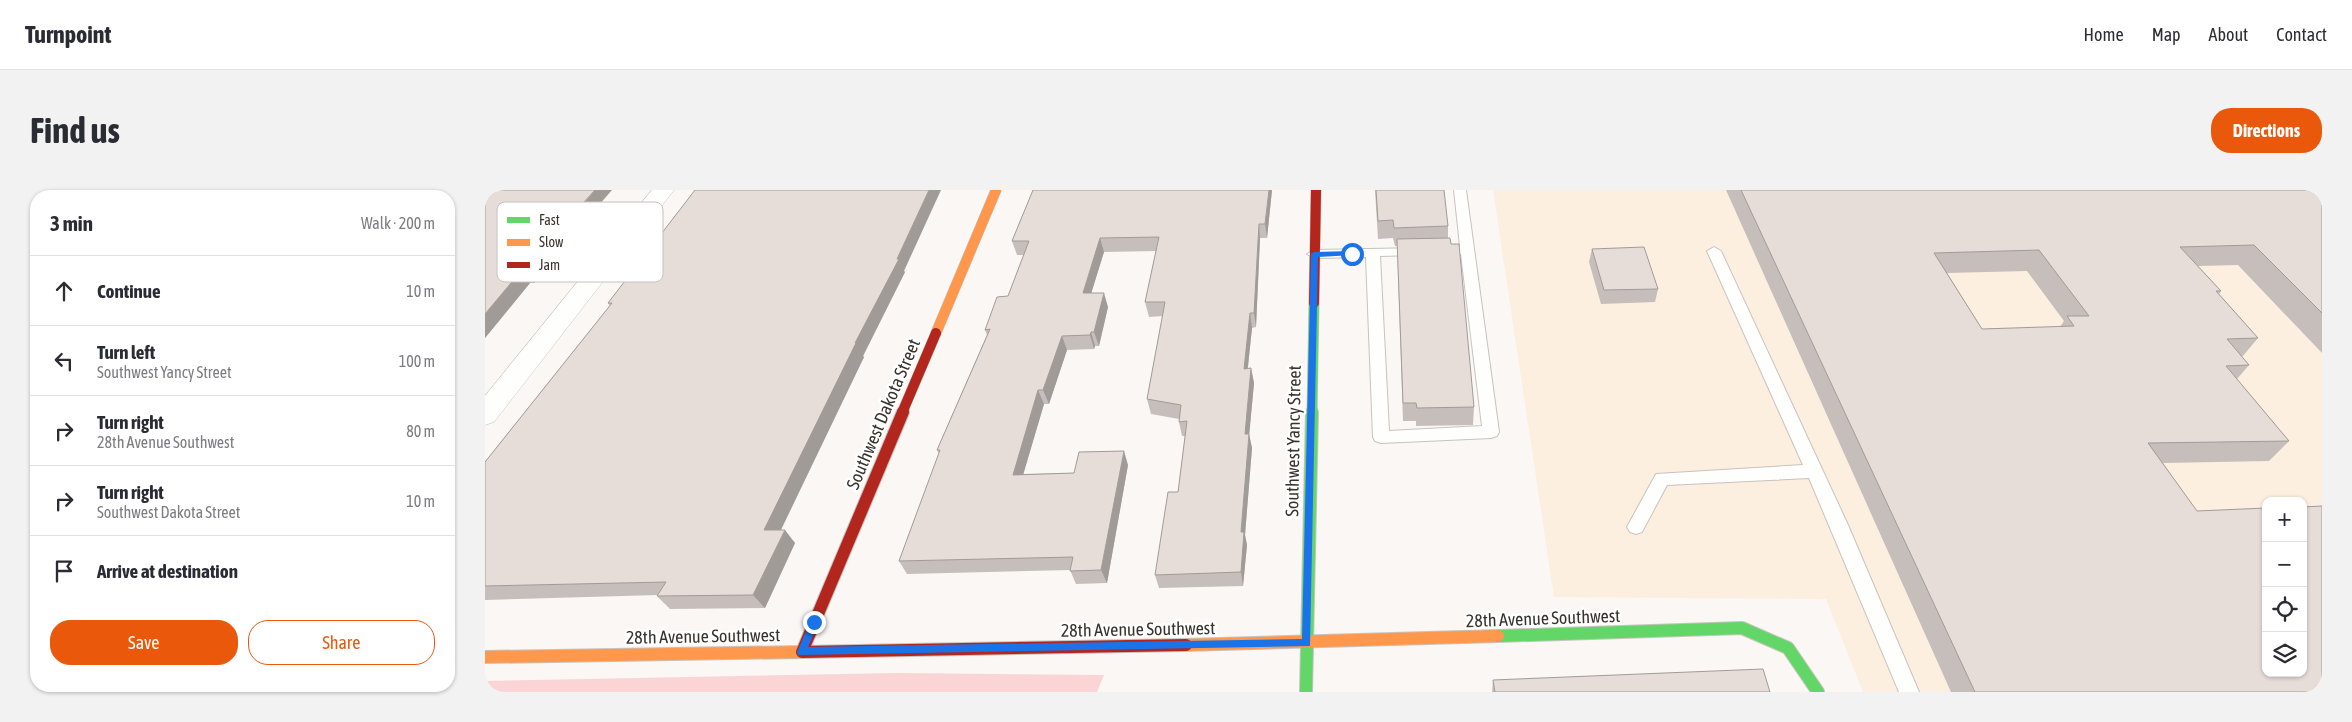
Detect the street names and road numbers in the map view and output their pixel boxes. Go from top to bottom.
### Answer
street label: Southwest Dakota Street [842,336,924,492]
street label: Southwest Yancy Street [1281,365,1305,517]
street label: 28th Avenue Southwest [1465,605,1621,631]
street label: 28th Avenue Southwest [1061,617,1215,641]
street label: 28th Avenue Southwest [626,624,780,648]

